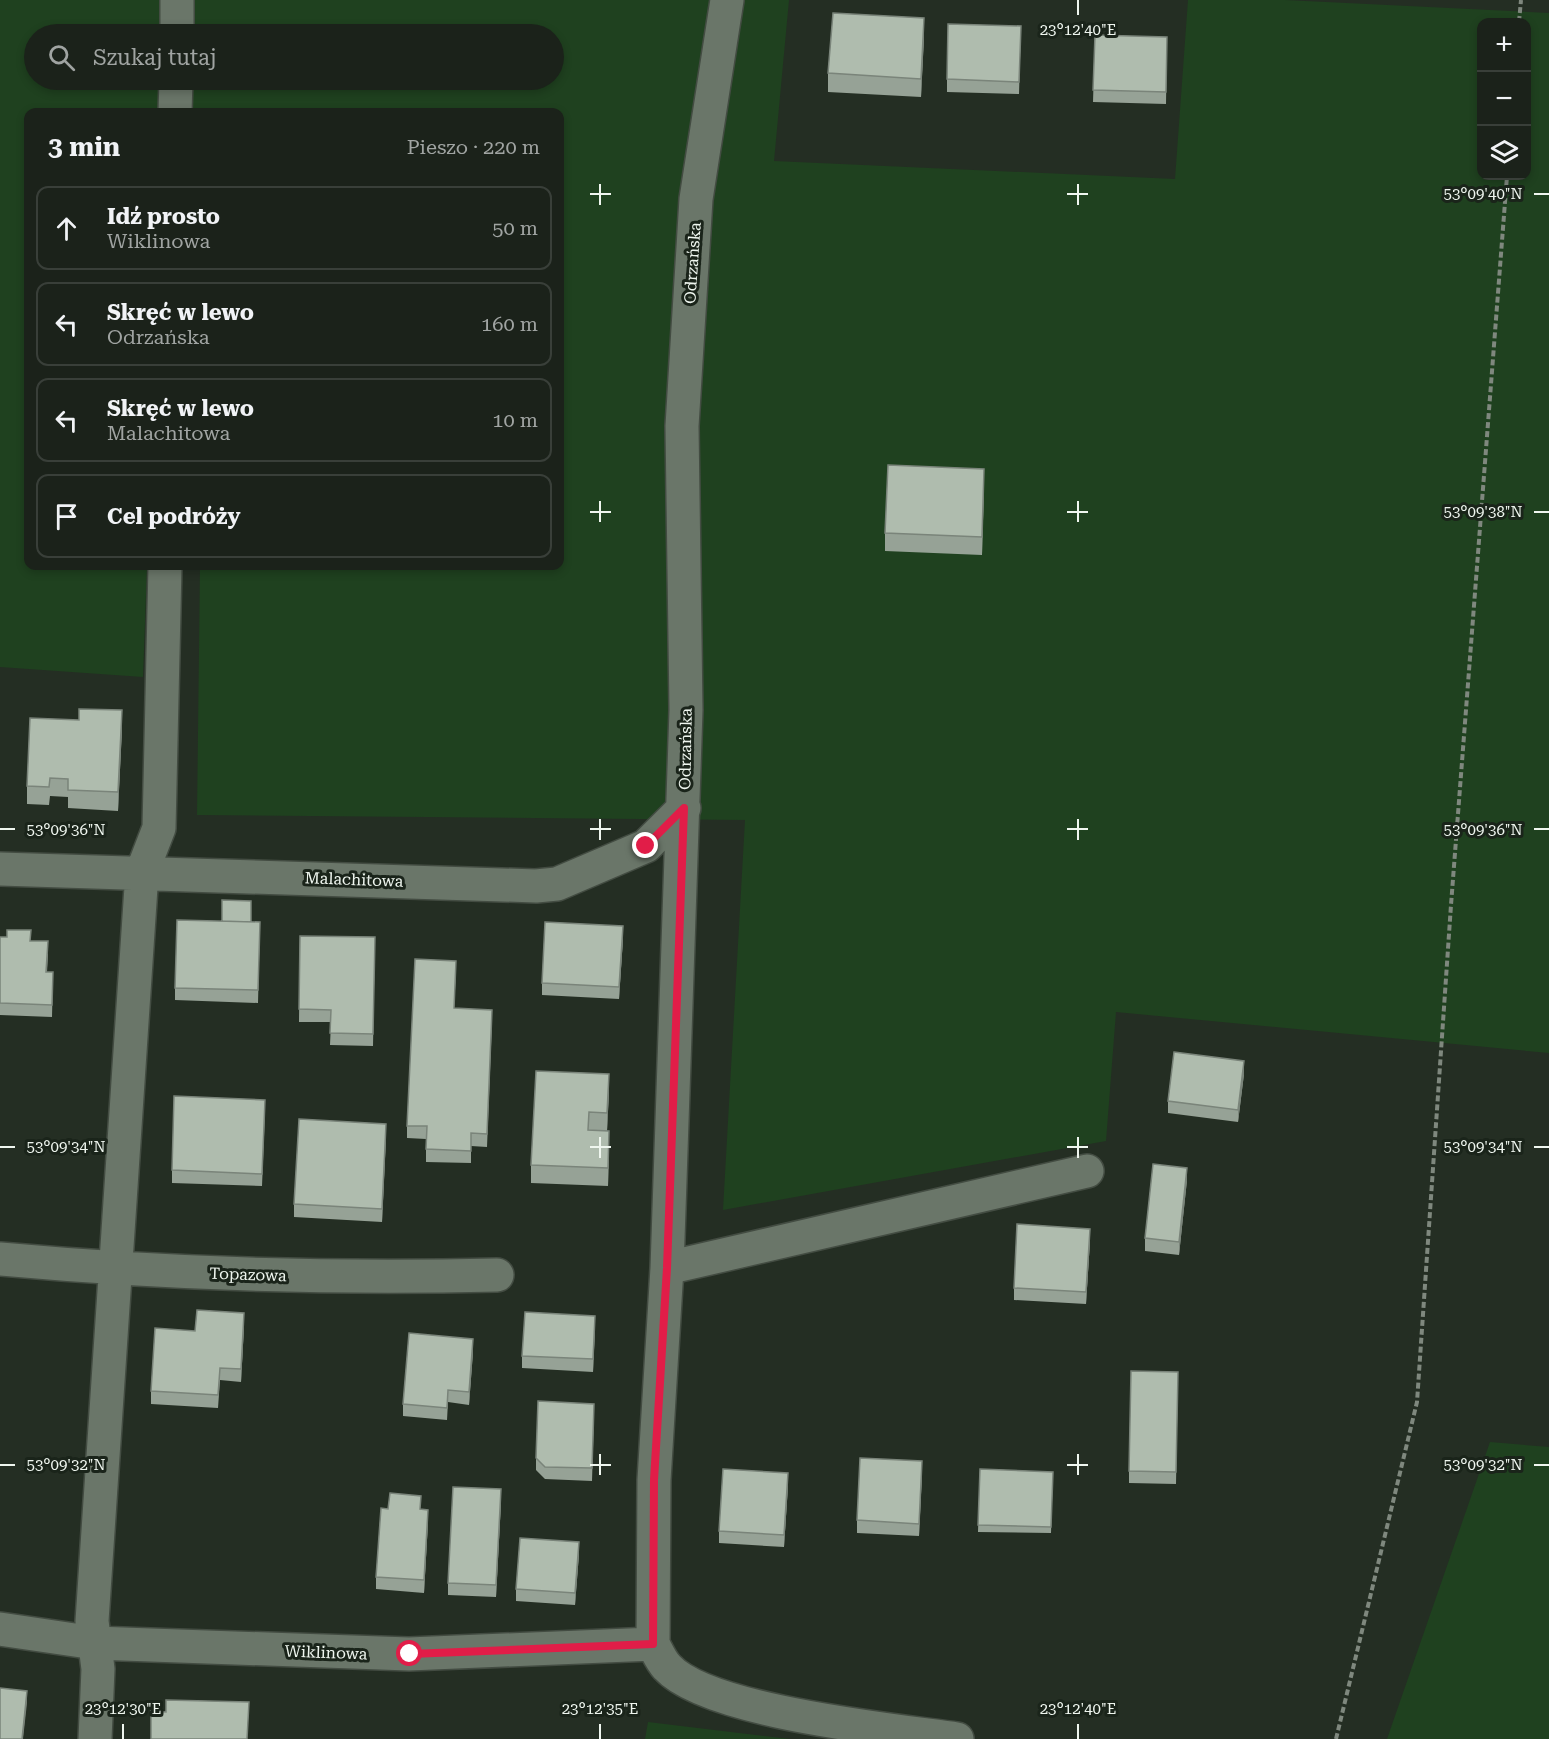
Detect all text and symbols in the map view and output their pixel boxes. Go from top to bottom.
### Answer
map controls [1477,18,1531,180]
button: + [1477,18,1531,72]
text: 23°12'40"E [1040,21,1116,39]
search box [24,24,564,90]
icon: search [45,41,78,74]
text: Szukaj tutaj [93,45,217,70]
button: − [1477,72,1531,126]
button: layers [1477,126,1531,180]
text: 3 min [48,132,120,162]
text: Pieszo · 220 m [407,135,540,159]
text: 53°09'40"N [1443,185,1523,203]
text: Idź prosto [107,204,220,229]
icon: ahead [50,212,83,245]
text: 50 m [492,216,538,240]
street label: Odrzańska [680,221,705,305]
text: Wiklinowa [107,229,210,253]
text: Skręć w lewo [107,300,254,325]
icon: left [50,308,83,341]
text: 160 m [481,312,538,336]
text: Odrzańska [107,325,209,349]
text: Skręć w lewo [107,396,254,421]
icon: left [50,404,83,437]
text: 10 m [492,408,538,432]
text: Malachitowa [107,421,230,445]
icon: arrive [50,500,83,533]
text: 53°09'38"N [1443,503,1523,521]
text: Cel podróży [107,504,241,529]
street label: Odrzańska [675,708,696,790]
text: 53°09'36"N [26,821,106,839]
text: 53°09'36"N [1443,821,1523,839]
route end [632,832,658,858]
street label: Malachitowa [304,868,404,891]
text: 53°09'34"N [26,1138,106,1156]
text: 53°09'34"N [1443,1138,1523,1156]
street label: Topazowa [209,1264,287,1285]
text: 53°09'32"N [26,1456,106,1474]
text: 53°09'32"N [1443,1456,1523,1474]
route start [396,1640,422,1666]
street label: Wiklinowa [284,1642,368,1663]
text: 23°12'30"E [85,1700,161,1718]
text: 23°12'35"E [562,1700,638,1718]
text: 23°12'40"E [1040,1700,1116,1718]

